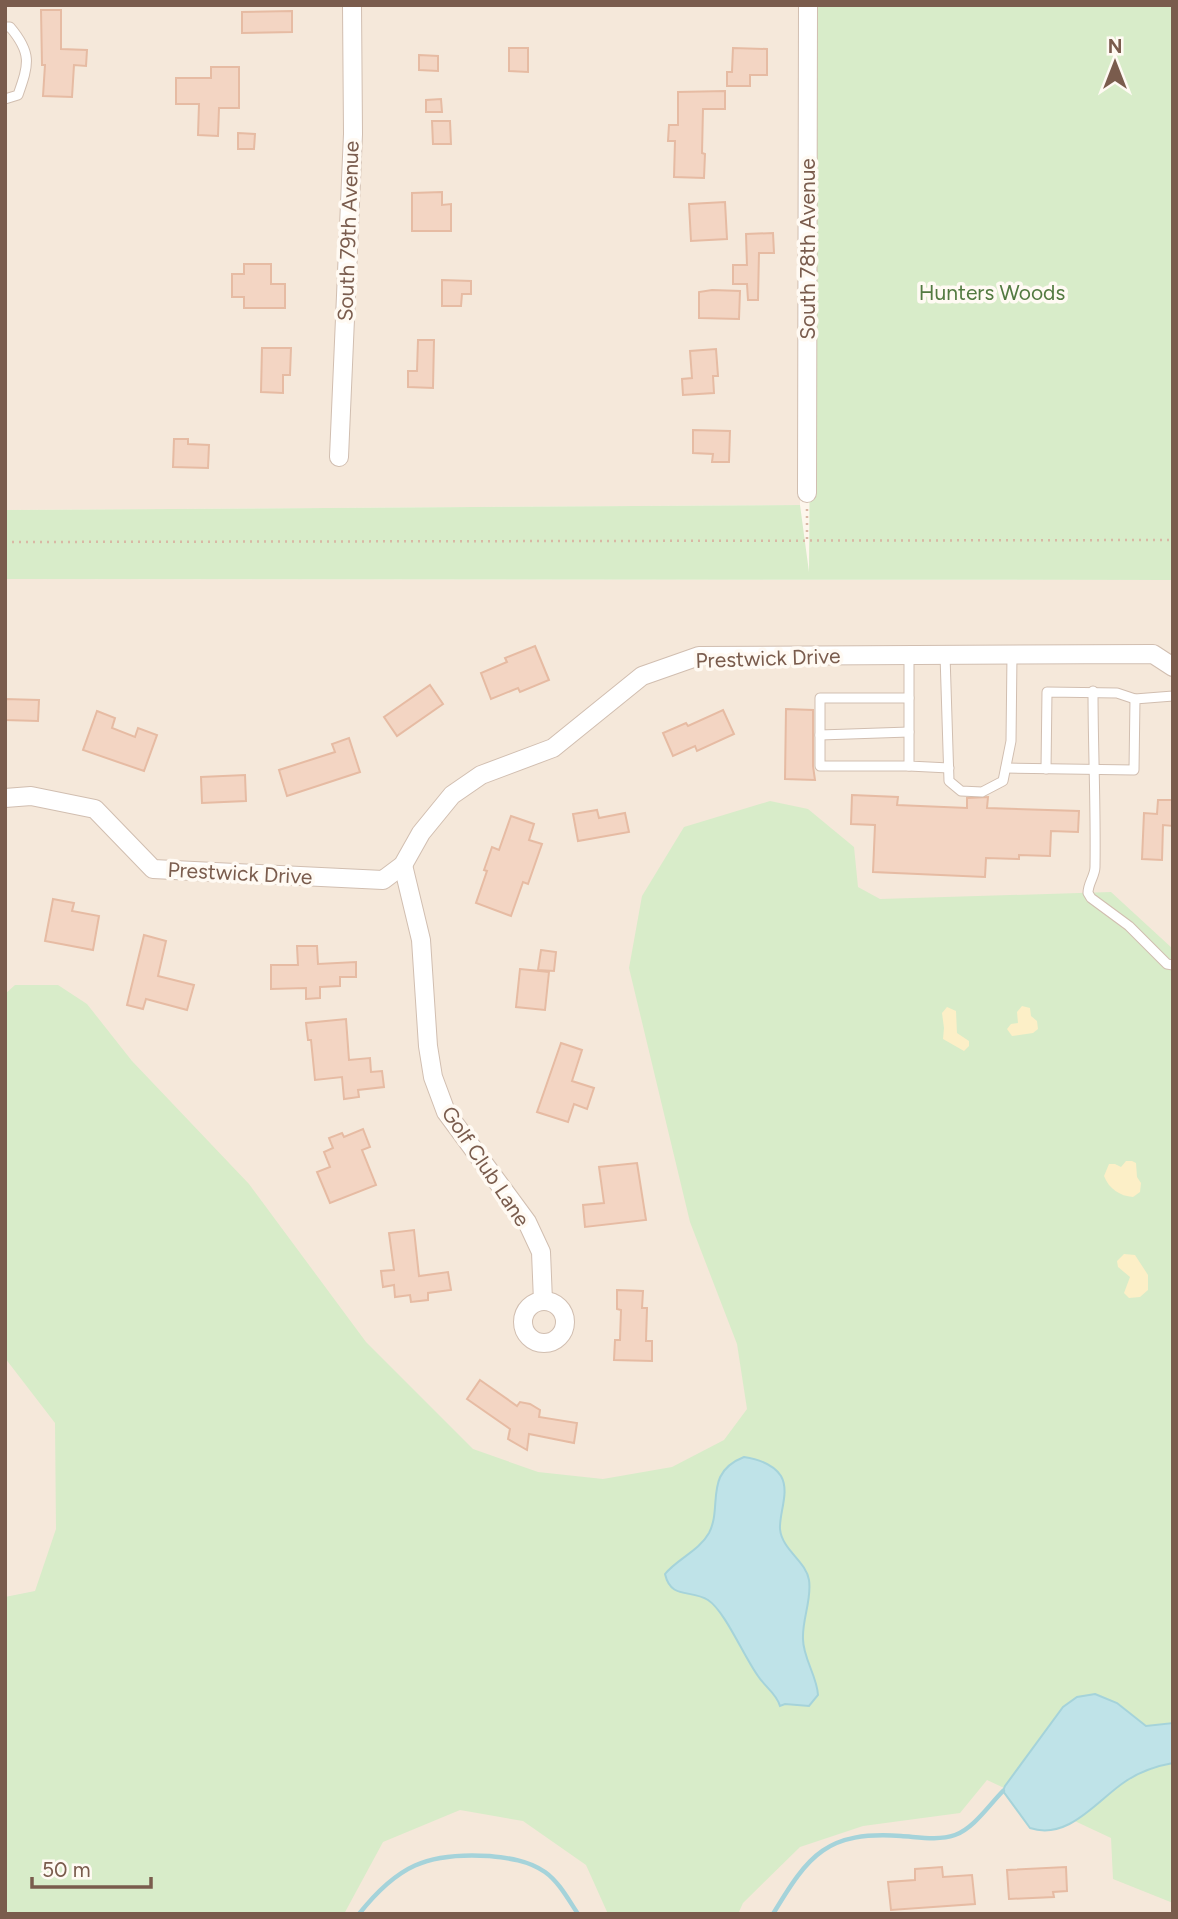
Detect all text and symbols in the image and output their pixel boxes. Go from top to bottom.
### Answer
north arrow [1080,28,1150,98]
text: N [1108,35,1122,58]
street label: South 79th Avenue [332,140,364,322]
street label: South 78th Avenue [795,158,820,340]
park label: Hunters Woods [919,280,1065,305]
street label: Prestwick Drive [695,643,841,673]
street label: Prestwick Drive [167,857,313,889]
street label: Golf Club Lane [437,1101,535,1231]
scale bar [32,1846,150,1890]
text: 50 m [42,1857,91,1882]

